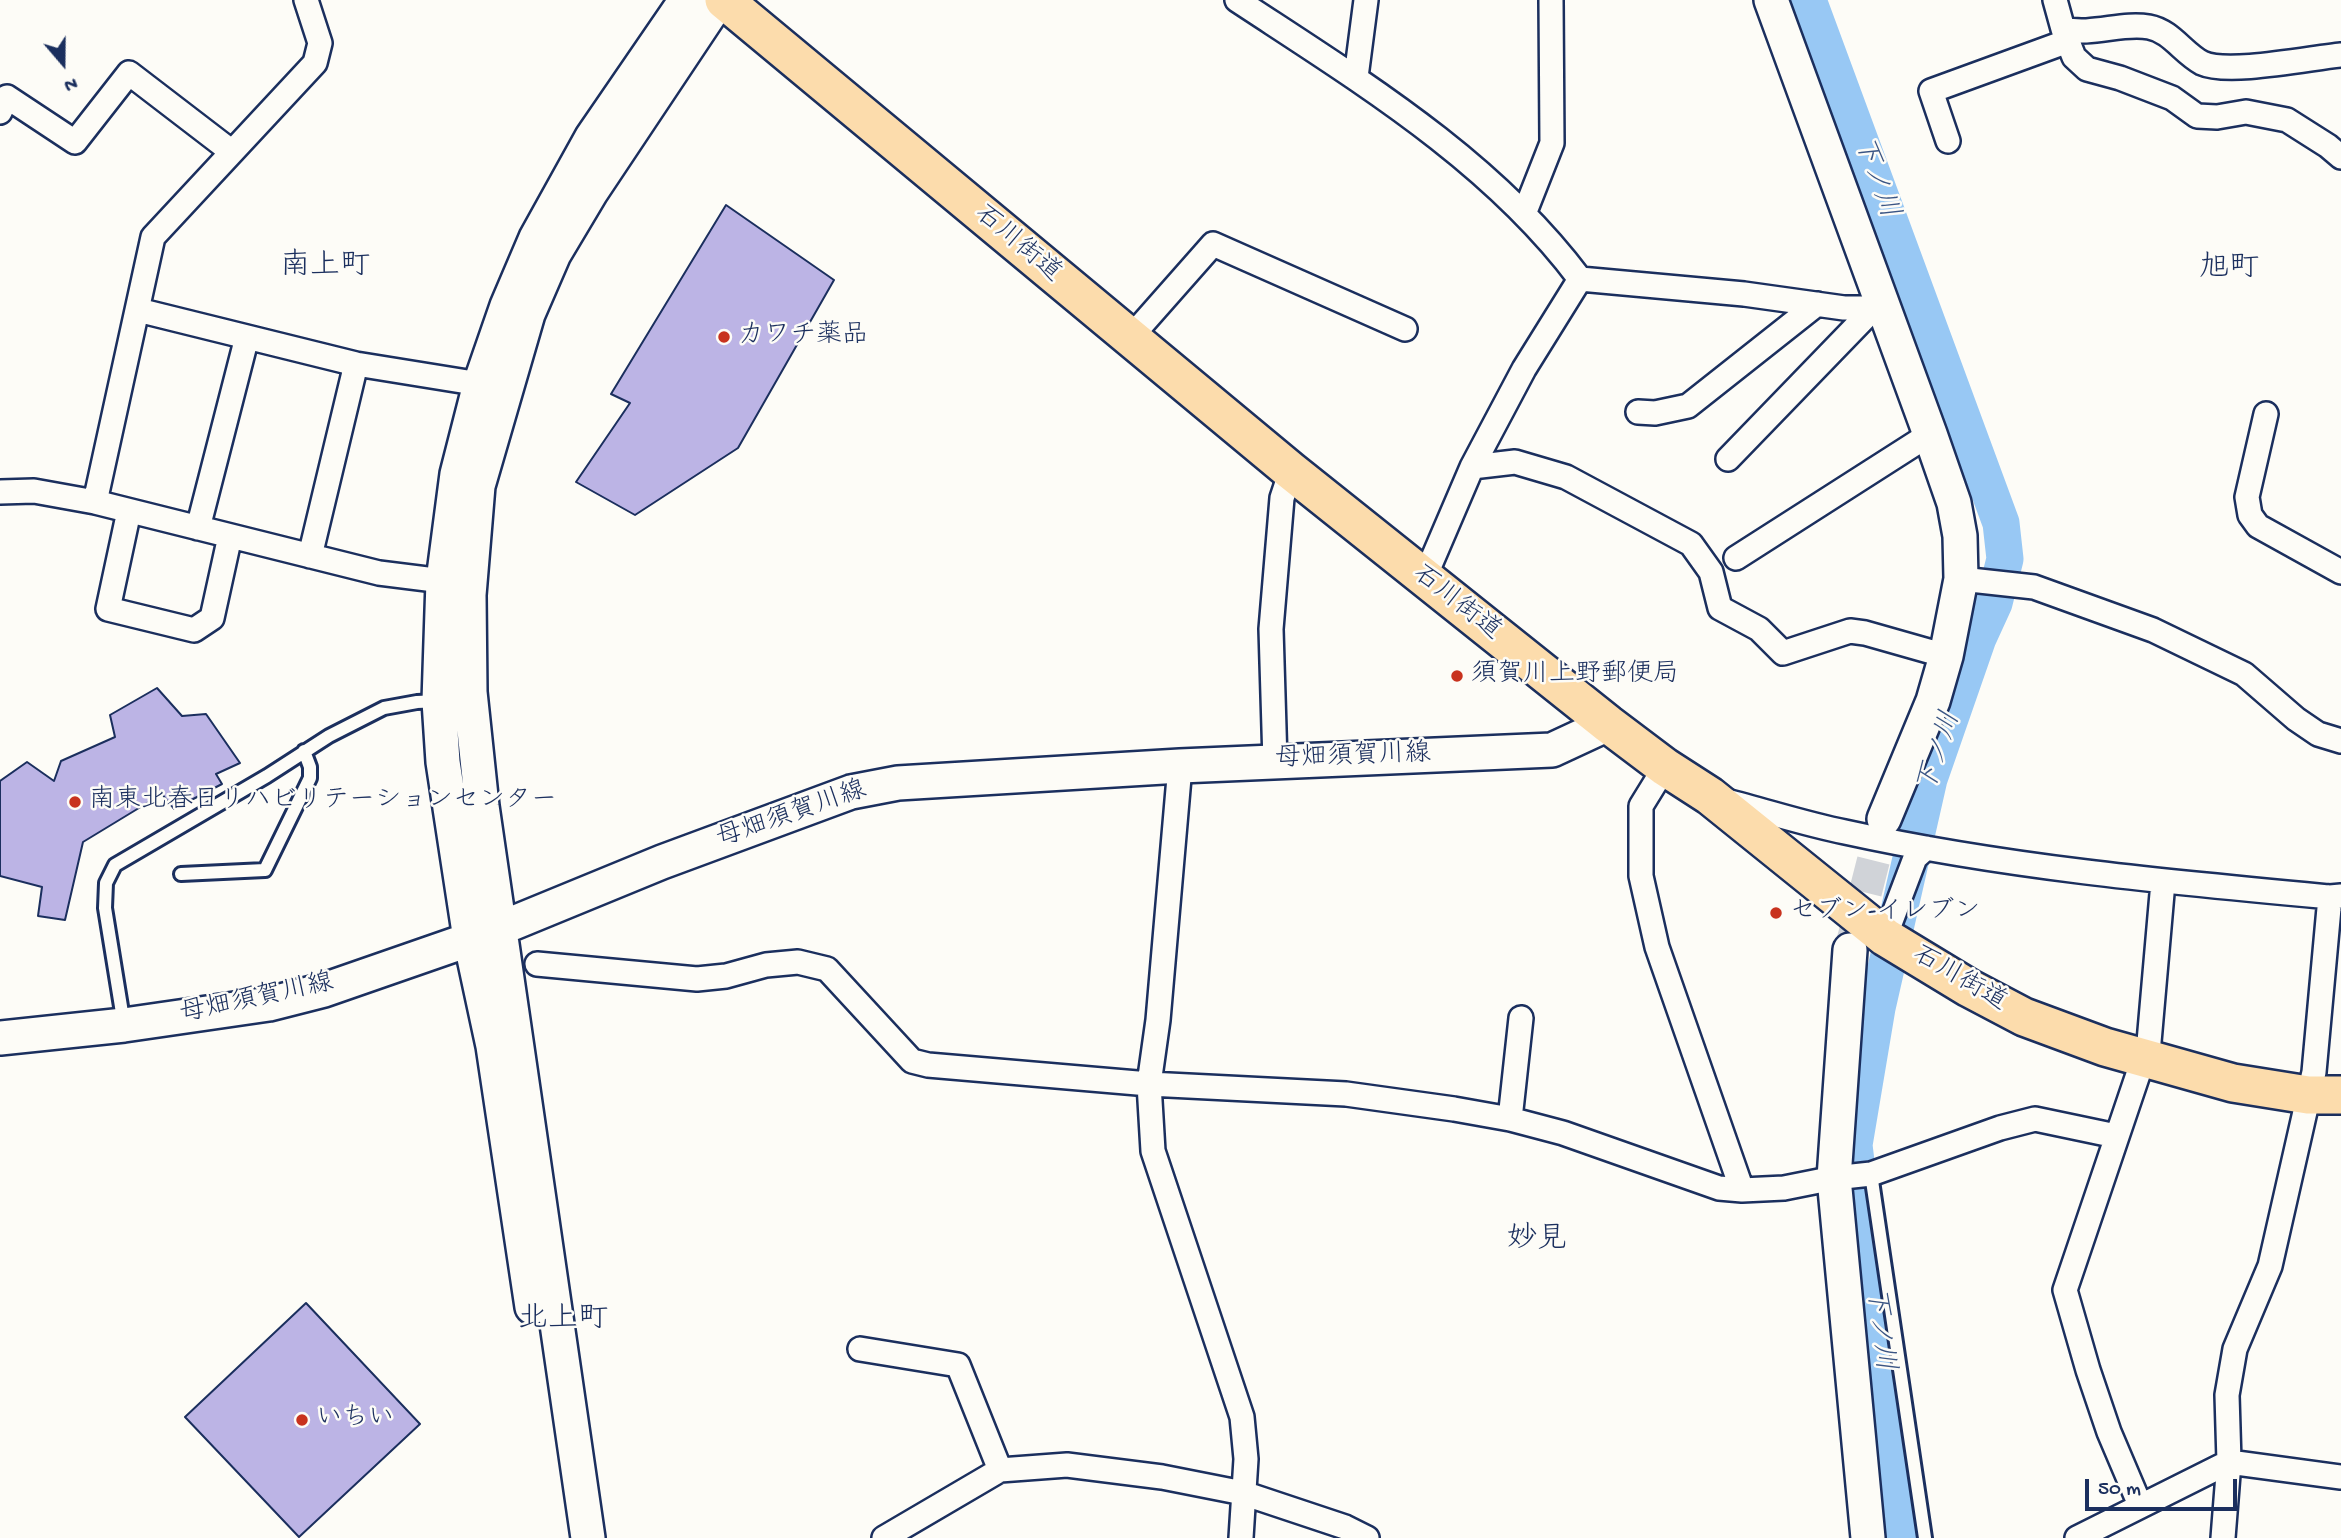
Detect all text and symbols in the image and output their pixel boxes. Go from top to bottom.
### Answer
north arrow [28,28,98,98]
text: N [61,70,80,96]
water label: 下ノ川 [1844,133,1904,223]
street label: 石川街道 [967,200,1067,290]
district label: 南上町 [280,250,370,286]
district label: 旭町 [2199,252,2259,288]
place label: カワチ薬品 [738,321,868,353]
marker: カワチ薬品 [716,329,732,345]
street label: 石川街道 [1405,560,1507,648]
place label: 須賀川上野郵便局 [1471,660,1679,692]
marker: 須賀川上野郵便局 [1449,668,1465,684]
water label: 下ノ川 [1912,708,1970,798]
street label: 母畑須賀川線 [1275,740,1431,776]
street label: 母畑須賀川線 [713,776,871,856]
place label: 南東北春日リハビリテーションセンター [89,786,557,818]
marker: 南東北春日リハビリテーションセンター [67,794,83,810]
place label: セブン-イレブン [1790,897,1980,929]
marker: セブン-イレブン [1768,905,1784,921]
street label: 石川街道 [1906,940,2012,1020]
street label: 母畑須賀川線 [177,969,337,1031]
district label: 妙見 [1507,1223,1567,1259]
water label: 下ノ川 [1856,1285,1900,1373]
district label: 北上町 [518,1303,608,1339]
place label: いちい [316,1404,394,1436]
marker: いちい [294,1412,310,1428]
scale bar [2089,1464,2241,1508]
text: 50 m [2098,1478,2141,1503]

